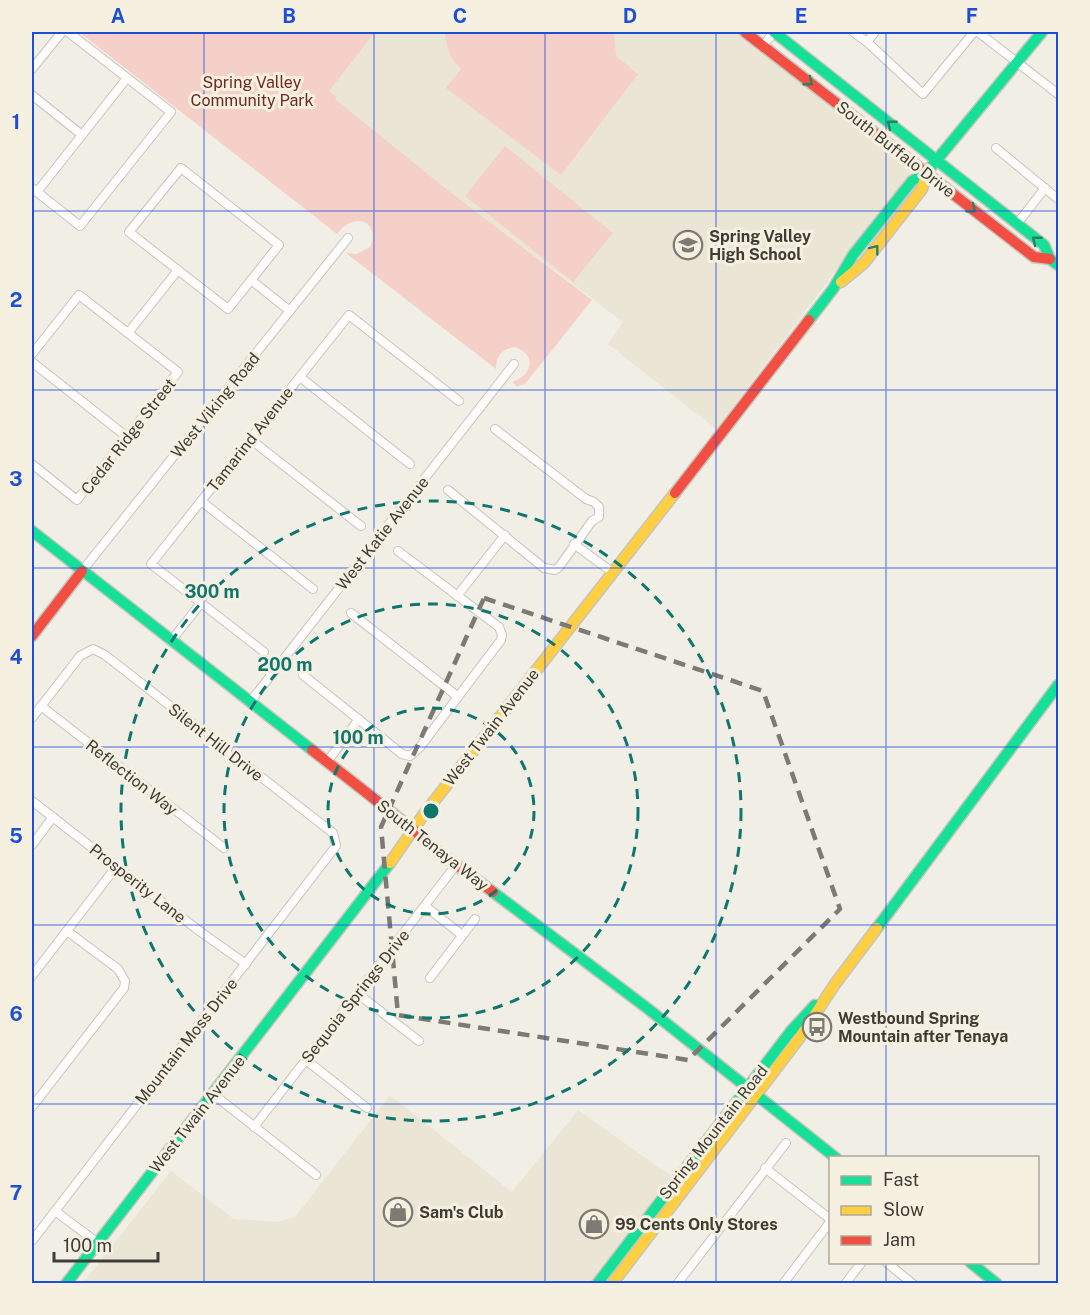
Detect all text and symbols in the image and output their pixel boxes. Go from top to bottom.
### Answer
text: A [111,4,125,28]
text: B [282,4,296,28]
text: C [453,4,467,28]
text: D [623,4,637,28]
text: E [795,4,807,28]
text: F [966,4,978,28]
park label: Spring Valley Community Park [190,73,314,110]
one-way arrow [803,74,814,85]
street label: South Buffalo Drive [833,97,959,202]
text: 1 [12,110,20,134]
one-way arrow [887,120,898,131]
one-way arrow [966,201,977,212]
place label: Spring Valley High School [709,227,811,264]
school or university icon: Spring Valley High School [672,229,704,261]
one-way arrow [1032,236,1043,247]
one-way arrow [868,244,879,255]
text: 2 [10,288,22,312]
street label: West Viking Road [167,349,264,462]
street label: Cedar Ridge Street [77,374,180,498]
street label: Tamarind Avenue [204,383,297,496]
text: 3 [9,467,23,491]
street label: West Katie Avenue [332,473,433,594]
text: 300 m [184,581,240,602]
text: 4 [9,645,23,669]
text: 200 m [258,654,312,675]
street label: West Twain Avenue [440,665,543,790]
street label: Silent Hill Drive [164,699,267,785]
text: 100 m [332,727,384,748]
street label: Reflection Way [82,736,182,819]
street label: South Tenaya Way [373,796,492,895]
centre of rings [421,801,441,821]
text: 5 [9,824,23,848]
street label: Prosperity Lane [86,840,190,927]
street label: Sequoia Springs Drive [297,926,413,1067]
street label: Mountain Moss Drive [131,974,242,1108]
text: 6 [9,1002,23,1026]
place label: Westbound Spring Mountain after Tenaya [838,1009,1008,1046]
bus stop icon: Westbound Spring Mountain after Tenaya [801,1011,833,1043]
street label: West Twain Avenue [146,1052,249,1177]
street label: Spring Mountain Road [655,1061,772,1203]
legend [829,1156,1039,1264]
text: Fast [883,1169,919,1190]
text: 7 [10,1181,22,1205]
shop icon: Sam's Club [382,1196,414,1228]
text: Slow [883,1199,924,1220]
place label: Sam's Club [419,1203,504,1222]
shop icon: 99 Cents Only Stores [578,1208,610,1240]
place label: 99 Cents Only Stores [615,1215,778,1234]
scale bar [54,1225,158,1263]
text: Jam [883,1229,916,1250]
text: 100 m [63,1235,112,1256]

